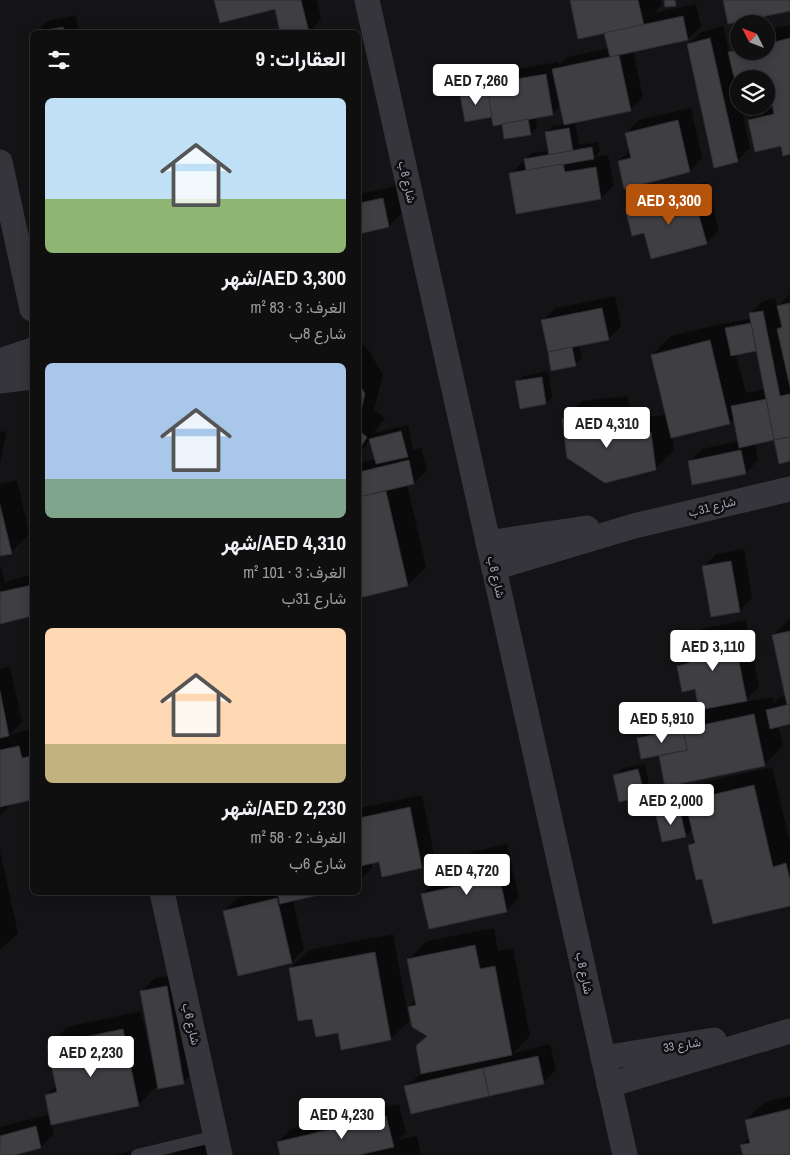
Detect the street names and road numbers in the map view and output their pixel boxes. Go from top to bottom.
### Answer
street label: شارع 8ب [393,159,420,205]
street label: شارع 31ب [687,493,738,522]
street label: شارع 8ب [482,554,509,600]
street label: شارع 8ب [571,950,596,996]
street label: شارع 6ب [177,1001,204,1047]
street label: شارع 33 [662,1034,702,1057]

